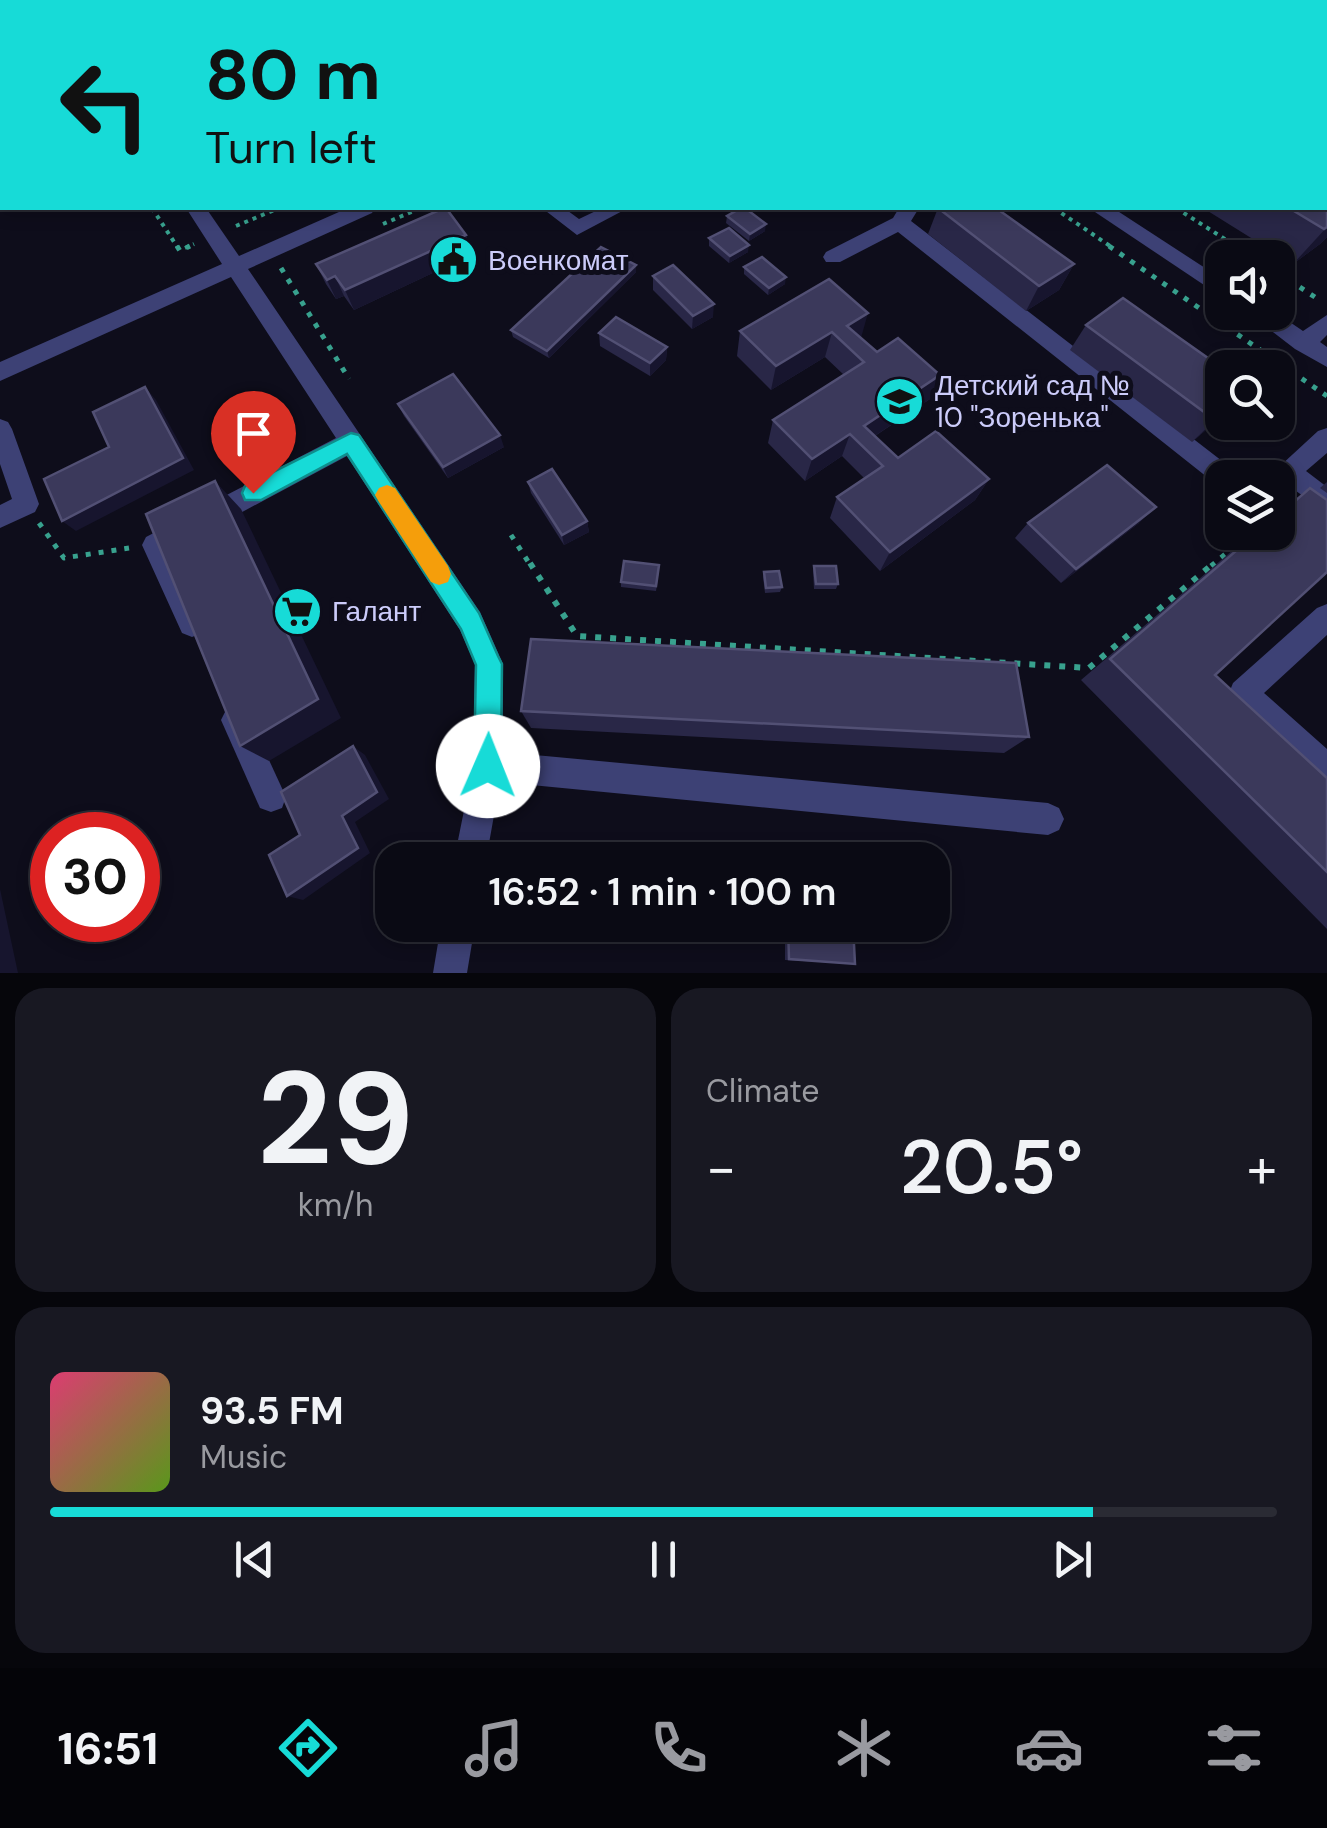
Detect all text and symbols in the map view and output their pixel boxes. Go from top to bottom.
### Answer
text: 80 m [205,30,381,121]
icon: left [40,40,170,170]
text: Turn left [205,118,377,177]
public building icon: Военкомат [427,234,479,286]
map controls [1205,240,1295,550]
button: sound [1205,240,1295,330]
place label: Военкомат [488,242,629,279]
button: search [1205,350,1295,440]
place label: Детский сад № 10 "Зоренька" [935,367,1130,436]
school or university icon: Детский сад № 10 "Зоренька" [874,375,926,427]
pin [211,391,296,494]
icon: arrive [226,406,281,461]
button: layers [1205,460,1295,550]
supermarket icon: Галант [271,585,323,637]
place label: Галант [332,593,422,630]
position arrow [436,714,540,818]
speed limit sign: 30 [30,812,160,942]
text: 16:52 · 1 min · 100 m [489,867,836,917]
text: 29 [257,1034,414,1203]
text: Climate [706,1070,820,1112]
text: 20.5° [900,1119,1083,1216]
text: − [706,1132,736,1204]
text: + [1247,1132,1277,1204]
text: km/h [298,1184,373,1226]
text: 93.5 FM [200,1386,344,1436]
text: Music [200,1436,287,1478]
icon: previous [227,1532,282,1587]
icon: pause [636,1532,691,1587]
icon: next [1045,1532,1100,1587]
icon: directions [273,1713,343,1783]
icon: music [459,1713,529,1783]
icon: phone [644,1713,714,1783]
icon: climate [829,1713,899,1783]
icon: car [1014,1713,1084,1783]
icon: filters [1199,1713,1269,1783]
text: 16:51 [58,1719,158,1778]

